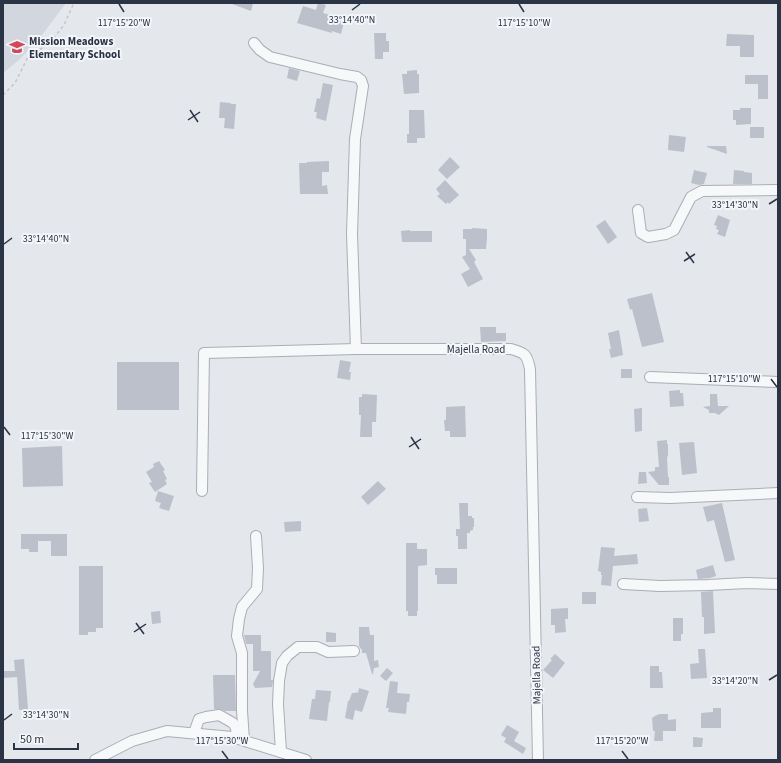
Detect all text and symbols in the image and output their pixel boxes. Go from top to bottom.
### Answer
text: 33°14'40"N [329,13,375,27]
text: 117°15'20"W [98,16,150,30]
text: 117°15'10"W [498,16,550,30]
place label: Mission Meadows Elementary School [29,34,121,62]
school or university icon: Mission Meadows Elementary School [8,38,26,56]
text: 33°14'30"N [712,198,758,212]
text: 33°14'40"N [23,232,69,246]
street label: Majella Road [447,342,505,357]
text: 117°15'10"W [708,372,760,386]
text: 117°15'30"W [21,429,73,443]
street label: Majella Road [528,646,545,704]
text: 33°14'20"N [712,674,758,688]
text: 33°14'30"N [23,708,69,722]
scale bar [14,725,78,751]
text: 50 m [20,731,44,748]
text: 117°15'30"W [196,734,248,748]
text: 117°15'20"W [596,734,648,748]

